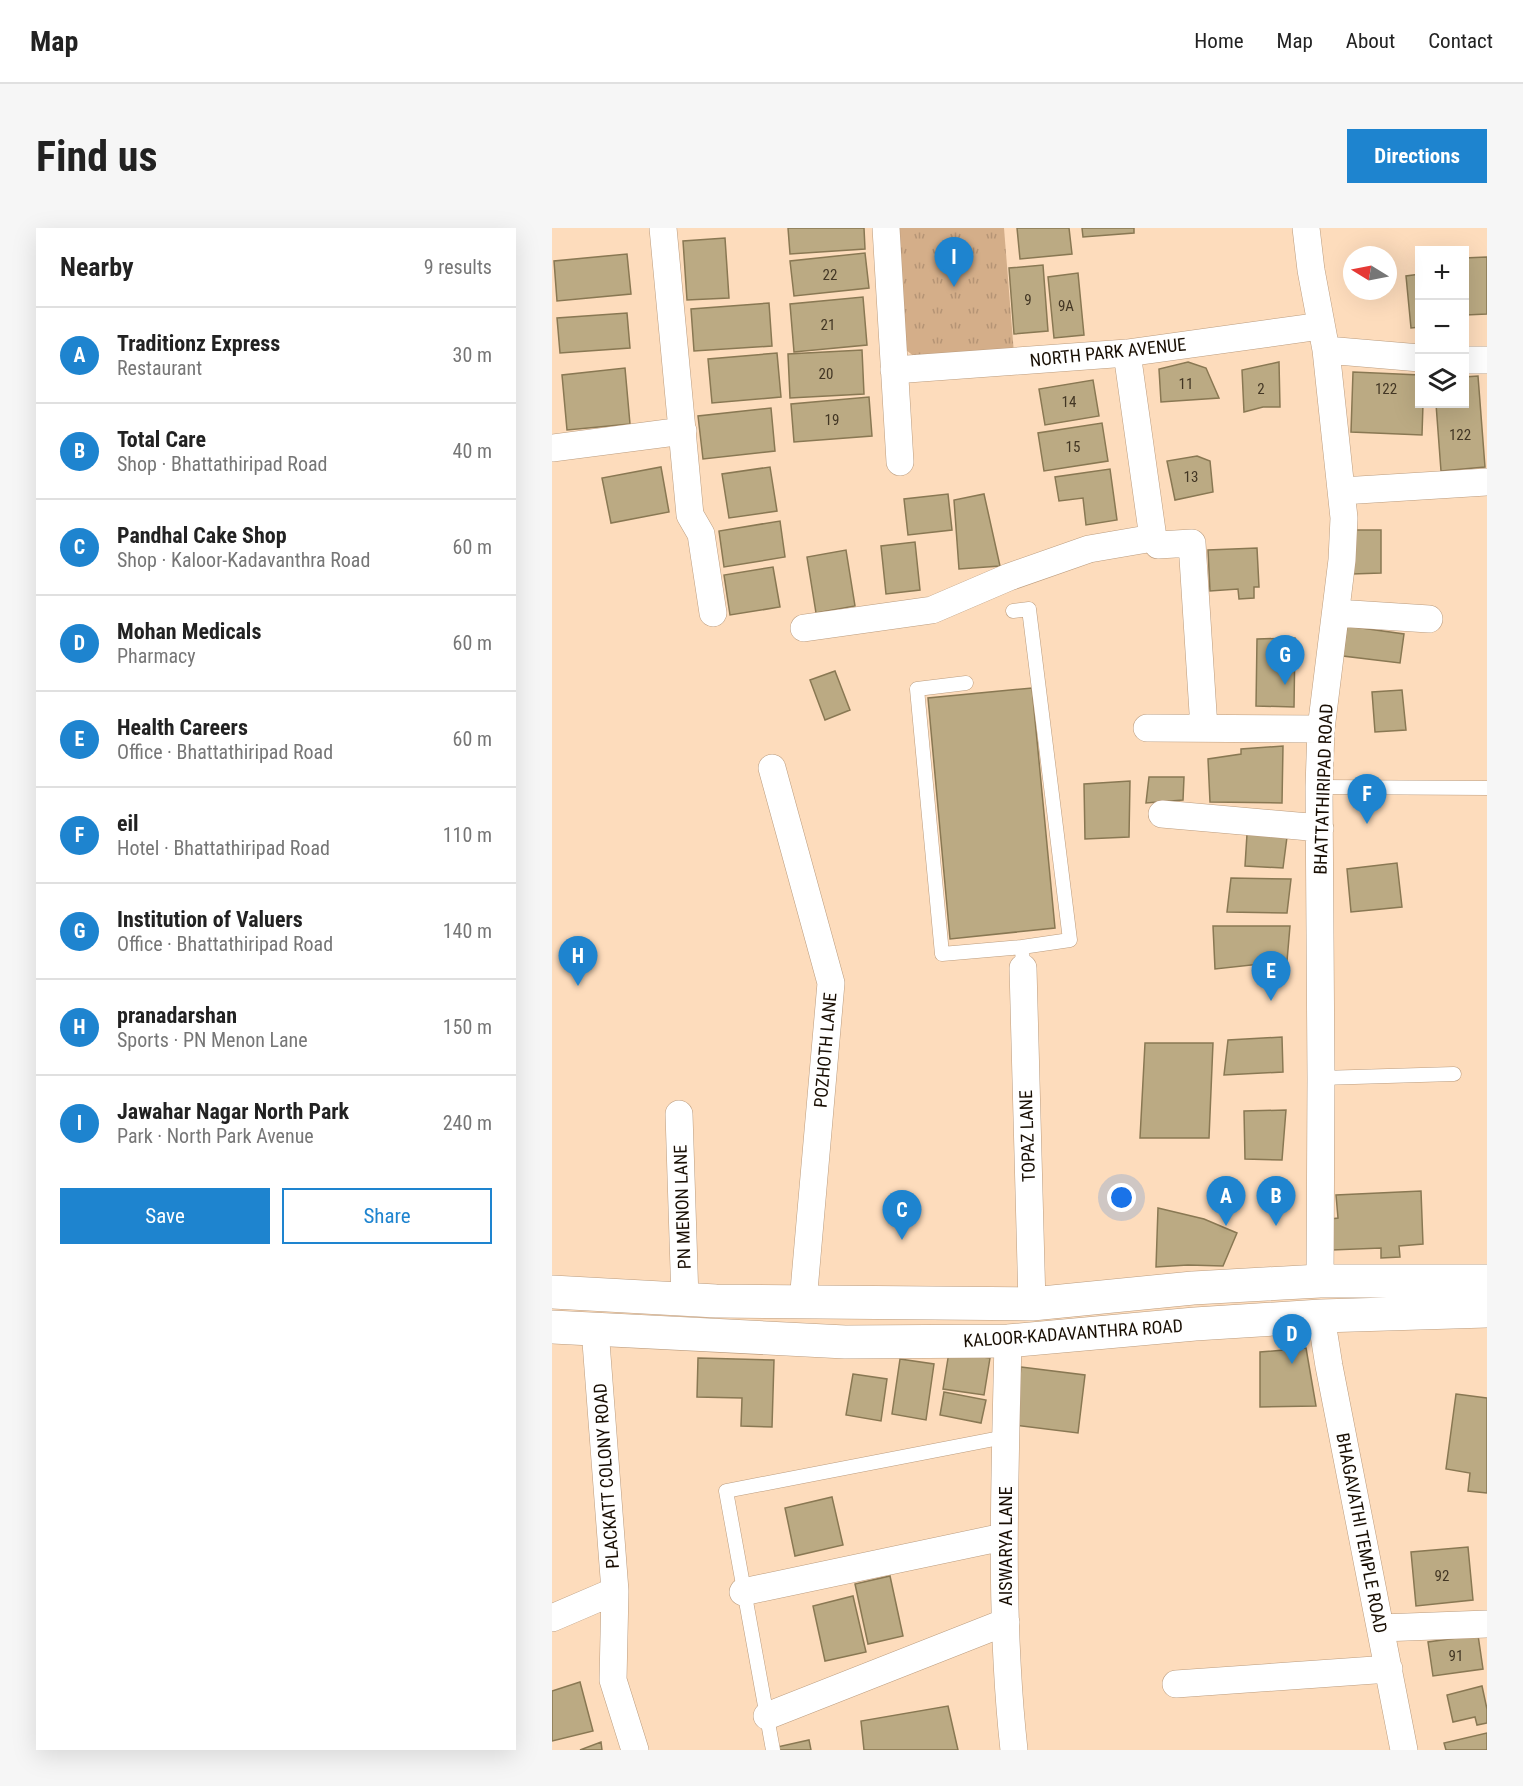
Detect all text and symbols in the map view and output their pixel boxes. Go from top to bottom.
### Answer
text: Map [30,25,78,58]
text: Home [1194,29,1244,53]
text: Map [1277,29,1313,53]
text: About [1346,29,1395,53]
text: Contact [1428,29,1493,53]
button: Directions [1347,129,1487,183]
text: Find us [36,132,157,181]
pin: I [934,238,974,287]
north arrow [1343,246,1397,300]
map controls [1415,246,1469,408]
button: + [1415,246,1469,300]
text: Nearby [60,252,134,282]
text: 9 results [424,255,492,279]
house number: 22 [823,266,837,284]
house number: 9 [1024,291,1032,309]
house number: 9A [1058,297,1074,315]
button: − [1415,300,1469,354]
house number: 21 [821,316,835,334]
text: Traditionz Express [117,331,280,356]
street label: NORTH PARK AVENUE [1029,333,1187,371]
text: A [74,343,85,367]
text: 30 m [453,343,492,367]
button: layers [1415,354,1469,408]
text: Restaurant [117,356,202,380]
house number: 20 [819,365,833,383]
house number: 11 [1179,375,1193,393]
house number: 2 [1257,380,1265,398]
house number: 122 [1375,380,1397,398]
house number: 14 [1062,393,1076,411]
house number: 19 [825,411,839,429]
house number: 122 [1449,426,1471,444]
text: Total Care [117,427,206,452]
house number: 15 [1066,438,1080,456]
text: B [74,439,85,463]
text: 40 m [453,439,492,463]
text: Shop · Bhattathiripad Road [117,452,328,476]
house number: 13 [1184,468,1198,486]
text: Pandhal Cake Shop [117,523,287,548]
text: C [74,535,85,559]
text: 60 m [453,535,492,559]
text: Shop · Kaloor-Kadavanthra Road [117,548,370,572]
text: Mohan Medicals [117,619,261,644]
text: D [74,631,85,655]
text: 60 m [453,631,492,655]
pin: G [1266,636,1304,685]
text: Pharmacy [117,644,196,668]
street label: BHATTATHIRIPAD ROAD [1310,703,1336,875]
text: Health Careers [117,715,248,740]
text: E [75,727,84,751]
text: 60 m [453,727,492,751]
text: Office · Bhattathiripad Road [117,740,333,764]
pin: F [1348,774,1386,824]
text: eil [117,811,139,836]
text: F [75,823,84,847]
text: 110 m [443,823,492,847]
text: Hotel · Bhattathiripad Road [117,836,330,860]
text: Institution of Valuers [117,907,303,932]
text: G [74,919,85,943]
text: 140 m [443,919,492,943]
text: Office · Bhattathiripad Road [117,932,333,956]
pin: H [558,936,598,986]
pin: E [1252,952,1290,1001]
street label: POZHOTH LANE [810,991,841,1109]
text: pranadarshan [117,1003,237,1028]
text: H [73,1015,86,1039]
text: 150 m [443,1015,492,1039]
text: Sports · PN Menon Lane [117,1028,308,1052]
street label: TOPAZ LANE [1015,1090,1039,1182]
text: Jawahar Nagar North Park [117,1099,349,1124]
text: I [77,1111,82,1135]
text: 240 m [443,1111,492,1135]
text: Park · North Park Avenue [117,1124,314,1148]
street label: PN MENON LANE [669,1144,695,1269]
pin: A [1206,1176,1246,1226]
pin: B [1256,1176,1296,1226]
your location [1107,1183,1136,1212]
button: Save [60,1188,270,1244]
button: Share [282,1188,492,1244]
pin: C [882,1190,922,1240]
pin: D [1272,1314,1312,1364]
street label: KALOOR-KADAVANTHRA ROAD [963,1315,1183,1351]
street label: PLACKATT COLONY ROAD [589,1382,623,1570]
street label: BHAGAVATHI TEMPLE ROAD [1332,1431,1392,1635]
street label: AISWARYA LANE [995,1486,1016,1606]
house number: 92 [1435,1567,1449,1585]
house number: 91 [1449,1647,1463,1665]

